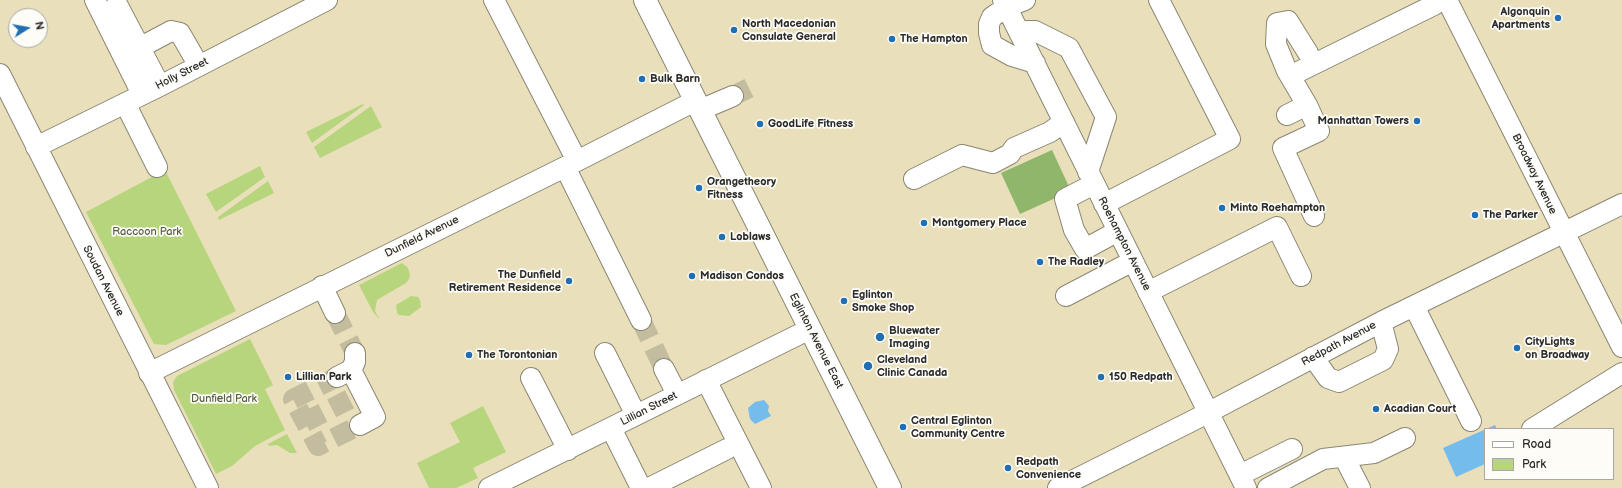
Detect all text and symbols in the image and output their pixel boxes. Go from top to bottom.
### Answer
place label: Algonquin Apartments [1492,5,1550,31]
north arrow [8,8,48,48]
marker: Algonquin Apartments [1553,13,1563,23]
place label: North Macedonian Consulate General [742,17,836,43]
text: N [32,21,46,31]
marker: North Macedonian Consulate General [729,25,739,35]
place label: The Hampton [900,32,968,46]
marker: The Hampton [887,34,897,44]
street label: Holly Street [153,55,211,93]
place label: Bulk Barn [650,72,700,86]
marker: Bulk Barn [637,74,647,84]
place label: Manhattan Towers [1318,114,1409,128]
marker: Manhattan Towers [1412,116,1422,126]
place label: GoodLife Fitness [768,117,853,131]
marker: GoodLife Fitness [755,119,765,129]
street label: Broadway Avenue [1509,132,1559,216]
place label: Orangetheory Fitness [707,175,776,201]
marker: Orangetheory Fitness [694,183,704,193]
street label: Roehampton Avenue [1095,195,1153,293]
place label: Minto Roehampton [1230,201,1325,215]
marker: Minto Roehampton [1217,203,1227,213]
place label: The Parker [1483,208,1538,222]
marker: The Parker [1470,210,1480,220]
street label: Dunfield Avenue [383,213,461,261]
place label: Montgomery Place [932,216,1027,230]
marker: Montgomery Place [919,218,929,228]
park label: Raccoon Park [112,225,182,239]
place label: Loblaws [730,230,771,244]
marker: Loblaws [717,232,727,242]
street label: Soudan Avenue [80,243,126,319]
place label: The Radley [1048,255,1104,269]
marker: The Radley [1035,257,1045,267]
place label: The Dunfield Retirement Residence [449,268,561,294]
place label: Madison Condos [700,269,784,283]
marker: Madison Condos [687,271,697,281]
marker: The Dunfield Retirement Residence [564,276,574,286]
place label: Eglinton Smoke Shop [852,288,914,314]
street label: Eglinton Avenue East [786,291,846,391]
marker: Eglinton Smoke Shop [839,296,849,306]
street label: Redpath Avenue [1299,319,1379,369]
place label: Bluewater Imaging [889,324,940,350]
marker: Bluewater Imaging [874,331,886,343]
place label: CityLights on Broadway [1525,335,1589,361]
marker: CityLights on Broadway [1512,343,1522,353]
place label: The Torontonian [477,348,557,362]
marker: The Torontonian [464,350,474,360]
place label: Cleveland Clinic Canada [877,353,947,379]
marker: Cleveland Clinic Canada [862,360,874,372]
place label: Lillian Park [296,370,352,384]
place label: 150 Redpath [1109,370,1172,384]
marker: Lillian Park [283,372,293,382]
marker: 150 Redpath [1096,372,1106,382]
street label: Lillian Street [618,389,680,429]
park label: Dunfield Park [191,392,257,406]
place label: Acadian Court [1384,402,1456,416]
marker: Acadian Court [1371,404,1381,414]
place label: Central Eglinton Community Centre [911,414,1005,440]
marker: Central Eglinton Community Centre [898,422,908,432]
legend [1484,428,1614,480]
text: Road [1522,437,1551,452]
place label: Redpath Convenience [1016,455,1081,481]
text: Park [1522,457,1546,472]
marker: Redpath Convenience [1003,463,1013,473]

